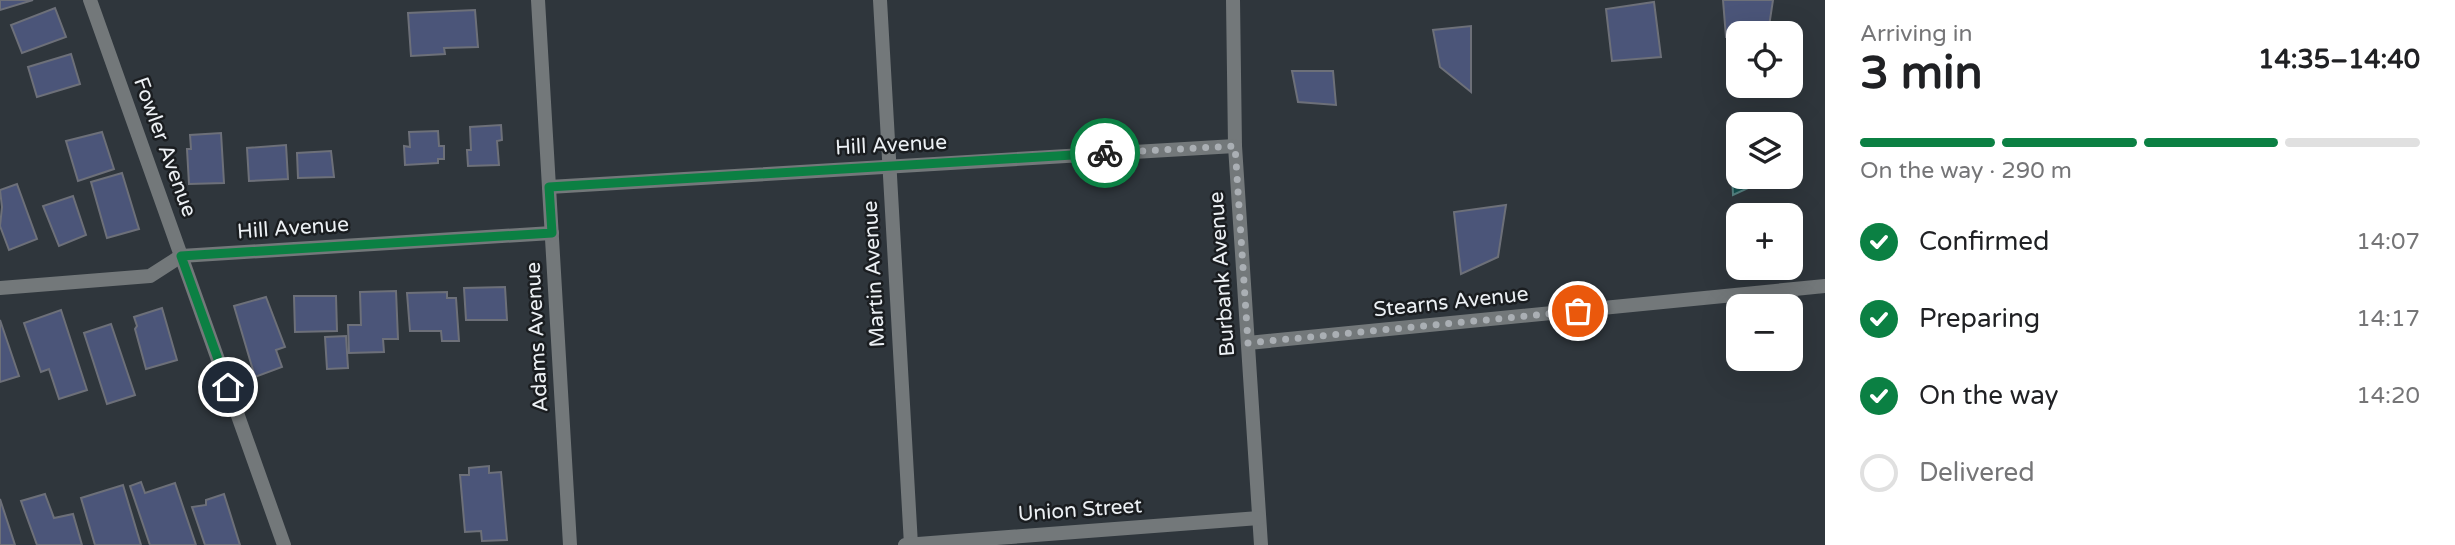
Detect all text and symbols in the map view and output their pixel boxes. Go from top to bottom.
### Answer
text: Arriving in [1860,20,1973,48]
map controls [1726,21,1803,371]
button: locate [1726,21,1803,98]
text: 14:35–14:40 [2258,44,2420,75]
text: 3 min [1860,46,1983,101]
street label: Fowler Avenue [128,74,202,220]
button: layers [1726,112,1803,189]
courier [1070,118,1140,188]
street label: Hill Avenue [834,130,948,160]
icon: bike [1086,134,1124,172]
text: On the way · 290 m [1860,157,2072,185]
street label: Burbank Avenue [1204,191,1240,357]
street label: Martin Avenue [858,200,890,348]
button: + [1726,203,1803,280]
street label: Hill Avenue [236,212,350,244]
icon: check [1860,223,1898,261]
text: Confirmed [1919,226,2049,257]
text: 14:07 [2356,228,2420,256]
street label: Adams Avenue [521,261,553,413]
street label: Stearns Avenue [1372,281,1530,323]
pin [1548,281,1608,341]
icon: bag [1559,292,1597,330]
button: − [1726,294,1803,371]
icon: check [1860,300,1898,338]
text: Preparing [1919,303,2040,334]
text: 14:17 [2356,305,2420,333]
pin [198,357,258,417]
icon: home [209,368,247,406]
icon: check [1860,377,1898,415]
text: On the way [1919,380,2059,411]
text: 14:20 [2356,382,2420,410]
text: Delivered [1919,457,2035,488]
street label: Union Street [1017,493,1143,527]

